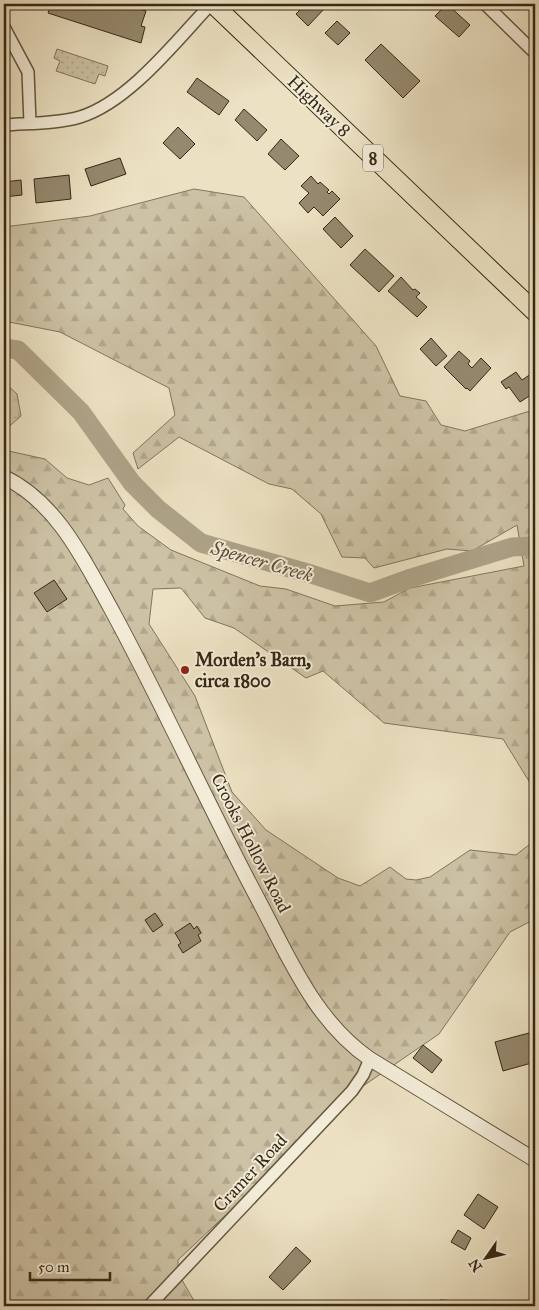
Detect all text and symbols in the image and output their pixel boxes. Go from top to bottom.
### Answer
street label: Highway 8 [282,70,355,142]
road number: 8 [363,144,383,172]
water label: Spencer Creek [207,536,316,588]
place label: Morden's Barn, circa 1800 [195,649,311,692]
marker: Morden's Barn, circa 1800 [179,664,191,676]
street label: Crooks Hollow Road [206,770,296,916]
street label: Cramer Road [208,1130,292,1216]
north arrow [462,1232,512,1282]
scale bar [30,1250,110,1282]
text: N [465,1255,486,1275]
text: 50 m [38,1258,70,1276]

